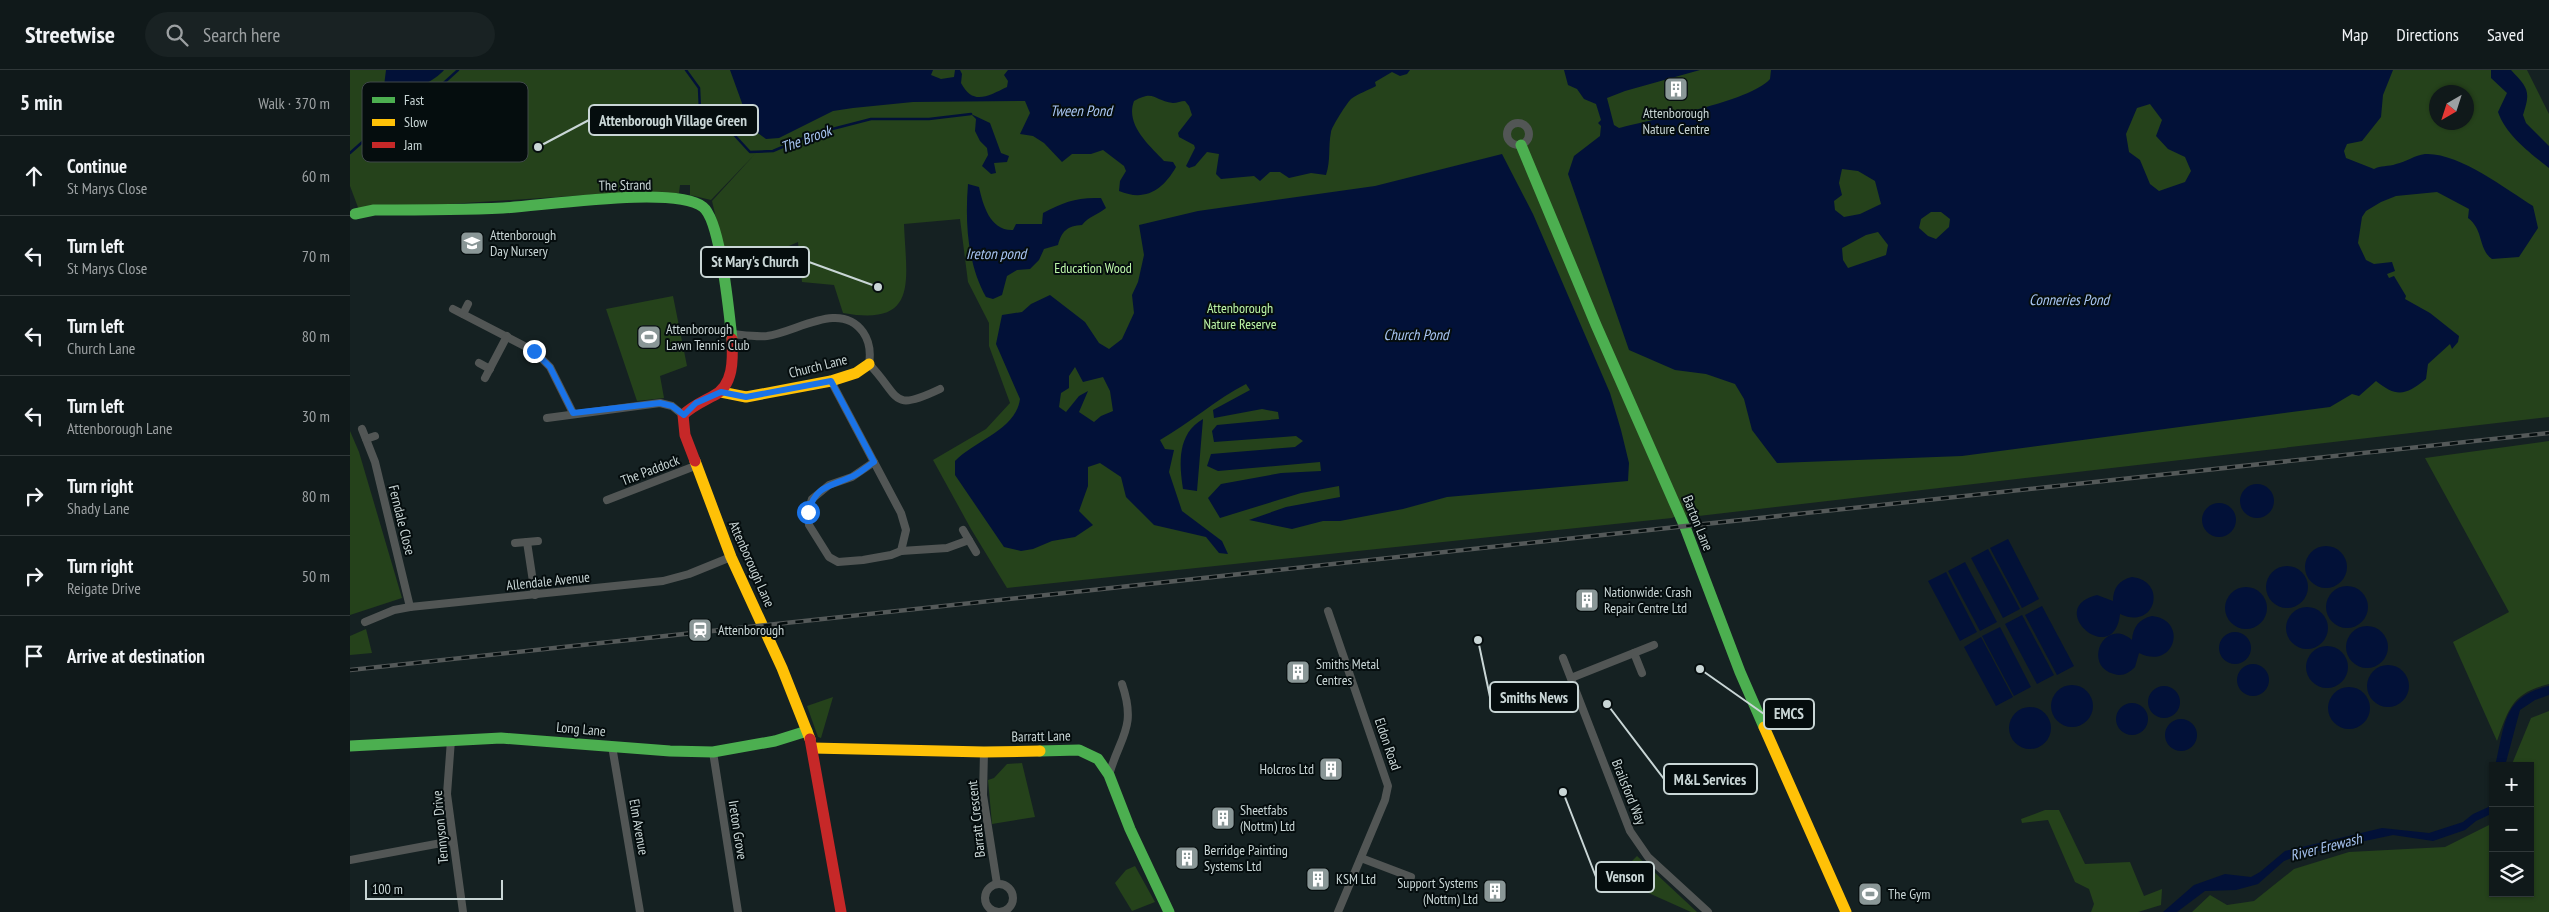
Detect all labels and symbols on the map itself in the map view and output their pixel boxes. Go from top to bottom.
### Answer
building icon: Attenborough Nature Centre [1663,76,1689,102]
legend [362,82,528,162]
north arrow [2429,85,2474,130]
text: Fast [404,91,424,109]
water label: Tween Pond [1050,101,1114,120]
place label: Attenborough Nature Centre [1642,104,1710,138]
callout: Attenborough Village Green [589,105,758,135]
text: Attenborough Village Green [598,111,747,130]
text: Slow [404,113,428,131]
water label: The Brook [778,120,836,156]
text: Jam [403,136,422,154]
street label: The Strand [599,176,651,194]
place label: Attenborough Day Nursery [490,226,556,260]
school or university icon: Attenborough Day Nursery [459,230,485,256]
water label: Ireton pond [966,244,1029,263]
callout: St Mary's Church [701,247,809,277]
text: St Mary's Church [711,252,799,271]
park label: Education Wood [1054,259,1132,277]
water label: Conneries Pond [2029,290,2112,309]
park label: Attenborough Nature Reserve [1203,299,1277,333]
place label: Attenborough Lawn Tennis Club [666,320,750,354]
sports icon: Attenborough Lawn Tennis Club [636,324,662,350]
water label: Church Pond [1383,325,1451,344]
route end [523,340,546,363]
street label: Church Lane [787,350,849,382]
street label: The Paddock [618,450,682,489]
street label: Ferndale Close [385,483,419,557]
street label: Barton Lane [1679,493,1717,554]
route start [797,501,820,524]
street label: Attenborough Lane [725,518,779,610]
street label: Allendale Avenue [505,568,591,594]
place label: Nationwide: Crash Repair Centre Ltd [1604,583,1692,617]
building icon: Nationwide: Crash Repair Centre Ltd [1574,587,1600,613]
station icon: Attenborough [687,617,713,643]
place label: Attenborough [718,621,784,639]
place label: Smiths Metal Centres [1316,655,1380,689]
building icon: Smiths Metal Centres [1285,659,1311,685]
callout: Smiths News [1490,682,1578,712]
text: Smiths News [1500,688,1568,707]
callout: EMCS [1764,699,1814,729]
text: EMCS [1774,704,1804,723]
street label: Eldon Road [1371,715,1405,773]
street label: Long Lane [556,718,607,740]
street label: Barratt Lane [1011,726,1071,746]
building icon: Holcros Ltd [1318,756,1344,782]
street label: Brailsford Way [1608,757,1651,828]
place label: Holcros Ltd [1259,760,1314,778]
callout: M&L Services [1664,764,1757,794]
text: M&L Services [1674,770,1746,789]
street label: Barratt Crescent [963,780,989,858]
street label: Tennyson Drive [428,789,452,864]
street label: Elm Avenue [625,798,653,857]
street label: Ireton Grove [724,799,752,861]
place label: Sheetfabs (Nottm) Ltd [1240,801,1295,835]
building icon: Sheetfabs (Nottm) Ltd [1210,805,1236,831]
water label: River Erewash [2288,828,2365,865]
place label: Berridge Painting Systems Ltd [1204,841,1288,875]
building icon: Berridge Painting Systems Ltd [1174,845,1200,871]
callout: Venson [1596,862,1654,892]
building icon: KSM Ltd [1305,866,1331,892]
text: Venson [1605,867,1644,886]
place label: KSM Ltd [1336,870,1376,888]
place label: Support Systems (Nottm) Ltd [1397,874,1478,908]
scale bar [365,877,502,900]
building icon: Support Systems (Nottm) Ltd [1482,878,1508,904]
sports icon: The Gym [1857,881,1883,907]
place label: The Gym [1888,885,1930,903]

